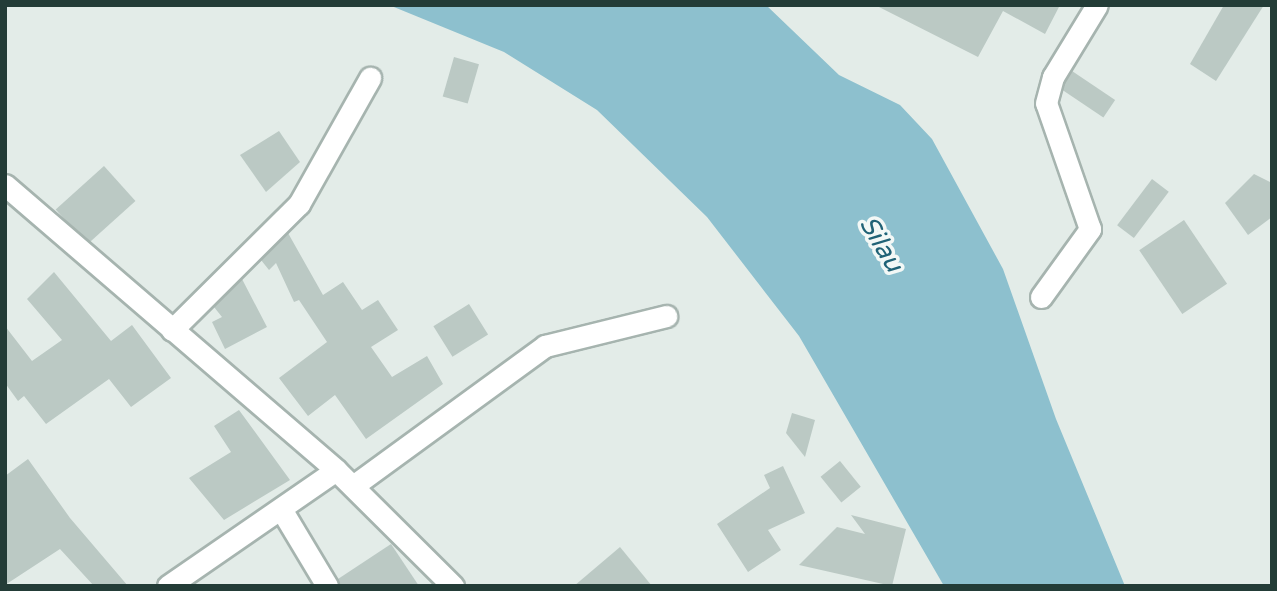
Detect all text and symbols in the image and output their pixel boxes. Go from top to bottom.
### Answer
water label: Silau [852,211,910,277]

